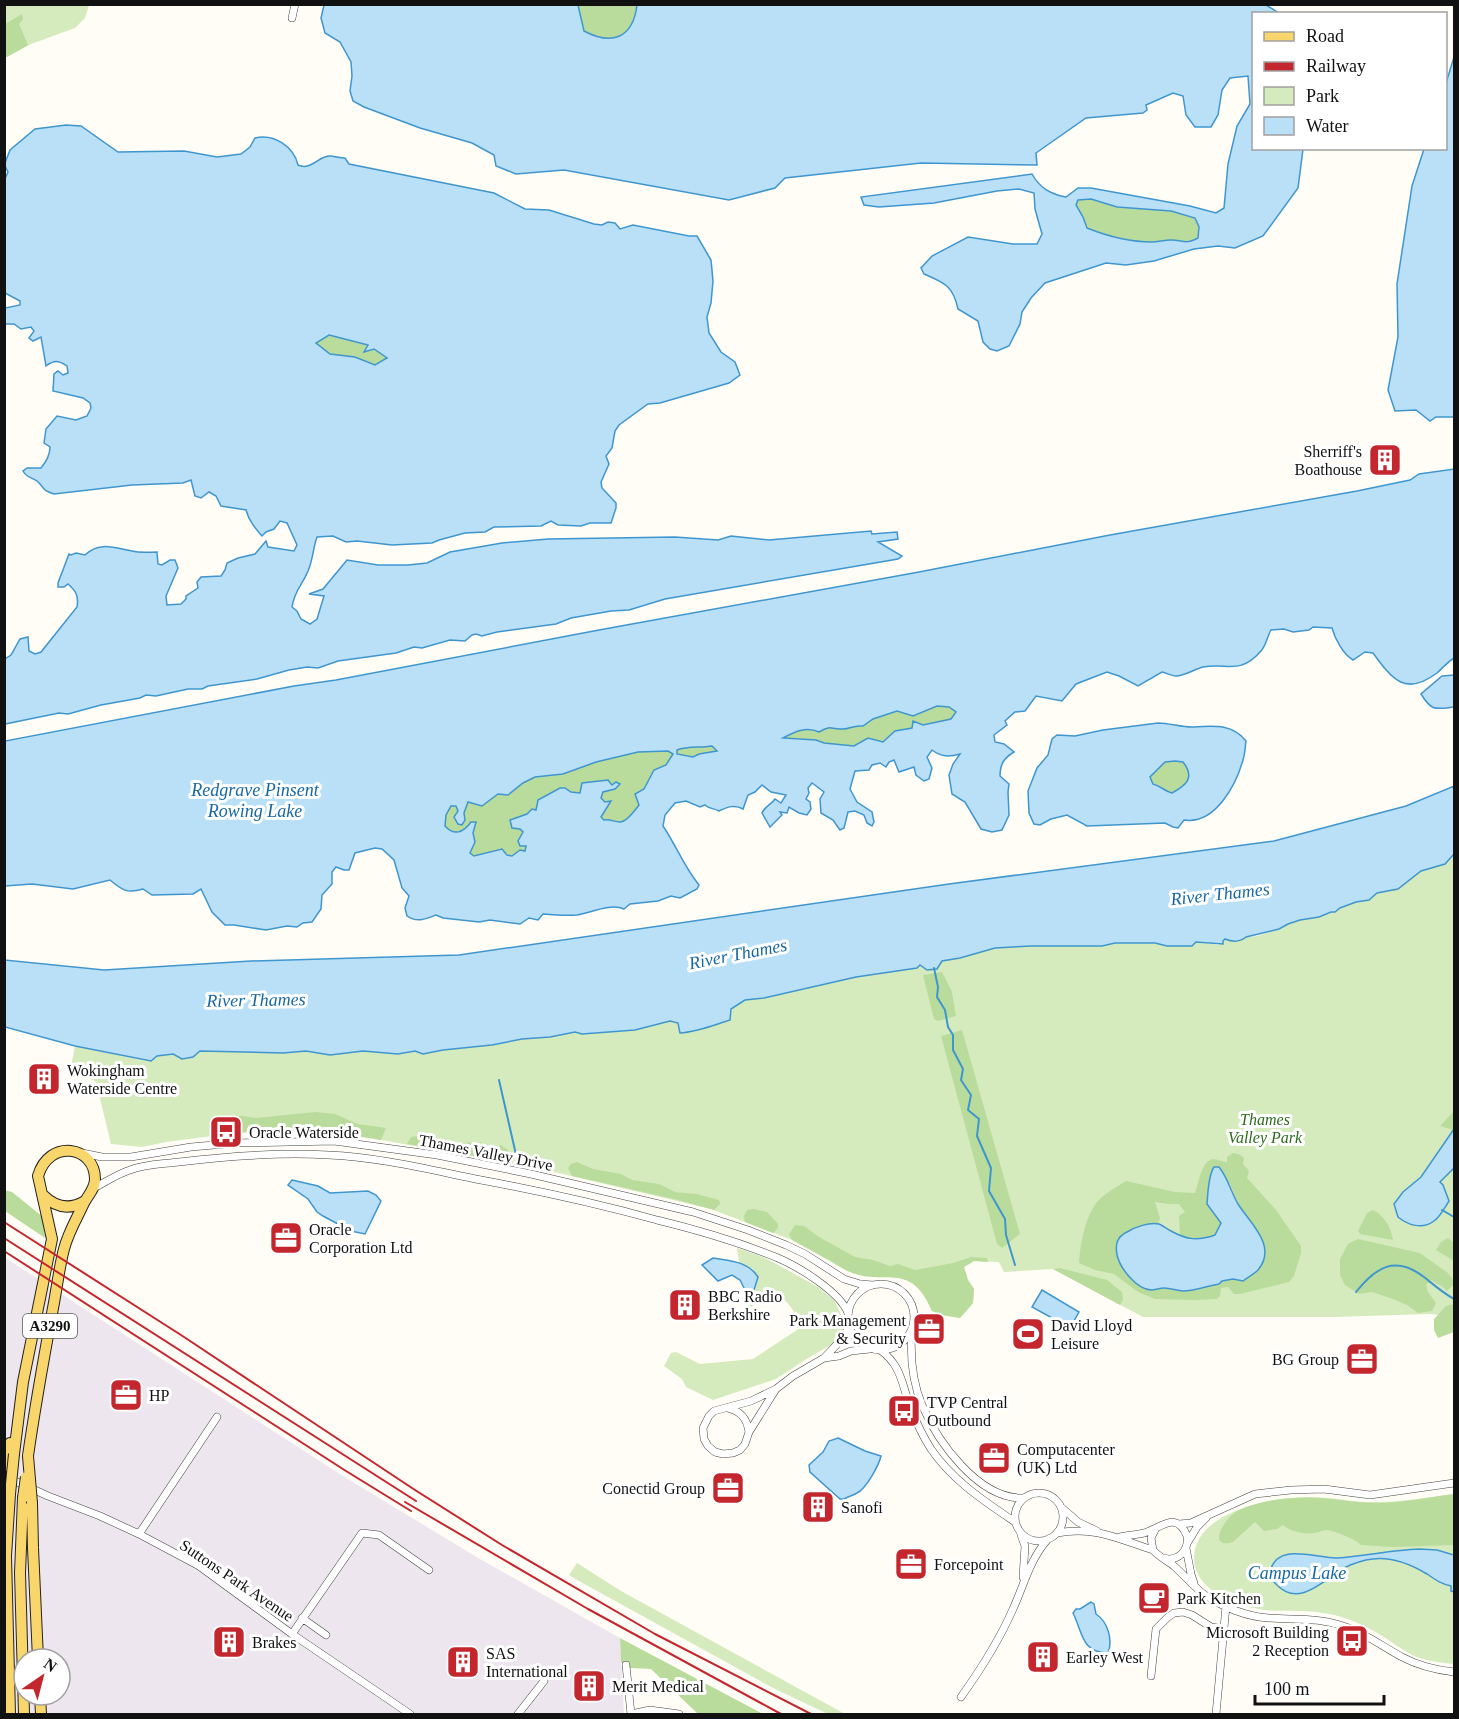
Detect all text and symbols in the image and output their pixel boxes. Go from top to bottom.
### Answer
legend [1252,12,1447,150]
text: Road [1306,26,1344,46]
text: Railway [1306,56,1366,76]
text: Park [1306,86,1339,106]
text: Water [1306,116,1349,136]
building icon: Sherriff's Boathouse [1367,442,1403,478]
place label: Sherriff's Boathouse [1294,443,1362,478]
water label: Redgrave Pinsent Rowing Lake [190,780,320,821]
water label: River Thames [1168,879,1271,909]
water label: River Thames [686,935,789,973]
water label: River Thames [205,989,306,1011]
building icon: Wokingham Waterside Centre [26,1061,62,1097]
place label: Wokingham Waterside Centre [67,1062,177,1097]
park label: Thames Valley Park [1228,1111,1303,1147]
bus stop icon: Oracle Waterside [208,1114,244,1150]
place label: Oracle Waterside [249,1124,359,1141]
street label: Thames Valley Drive [418,1131,554,1175]
office icon: Oracle Corporation Ltd [268,1220,304,1256]
place label: Oracle Corporation Ltd [309,1221,413,1257]
building icon: BBC Radio Berkshire [667,1287,703,1323]
place label: BBC Radio Berkshire [708,1288,782,1323]
office icon: Park Management & Security [911,1311,947,1347]
place label: Park Management & Security [789,1312,907,1348]
road number: A3290 [23,1314,77,1338]
sports icon: David Lloyd Leisure [1010,1316,1046,1352]
place label: David Lloyd Leisure [1051,1317,1132,1352]
office icon: BG Group [1344,1341,1380,1377]
place label: BG Group [1272,1351,1339,1369]
office icon: HP [108,1377,144,1413]
place label: HP [149,1387,170,1404]
bus stop icon: TVP Central Outbound [886,1393,922,1429]
place label: TVP Central Outbound [927,1394,1008,1429]
office icon: Computacenter (UK) Ltd [976,1440,1012,1476]
place label: Computacenter (UK) Ltd [1017,1441,1115,1477]
office icon: Conectid Group [710,1470,746,1506]
place label: Conectid Group [602,1480,705,1498]
building icon: Sanofi [800,1489,836,1525]
place label: Sanofi [841,1499,883,1516]
street label: Suttons Park Avenue [177,1536,297,1625]
office icon: Forcepoint [893,1546,929,1582]
place label: Forcepoint [934,1556,1004,1574]
water label: Campus Lake [1248,1563,1346,1583]
cafe icon: Park Kitchen [1136,1580,1172,1616]
place label: Park Kitchen [1177,1590,1261,1607]
bus stop icon: Microsoft Building 2 Reception [1334,1623,1370,1659]
building icon: Brakes [211,1624,247,1660]
place label: Microsoft Building 2 Reception [1206,1624,1329,1660]
place label: Brakes [252,1634,296,1651]
building icon: Earley West [1025,1639,1061,1675]
building icon: SAS International [445,1644,481,1680]
place label: SAS International [486,1645,568,1680]
north arrow [12,1647,72,1707]
place label: Earley West [1066,1649,1144,1667]
text: N [41,1655,60,1676]
building icon: Merit Medical [571,1668,607,1704]
scale bar [1255,1668,1384,1706]
place label: Merit Medical [612,1678,705,1695]
text: 100 m [1264,1679,1310,1699]

